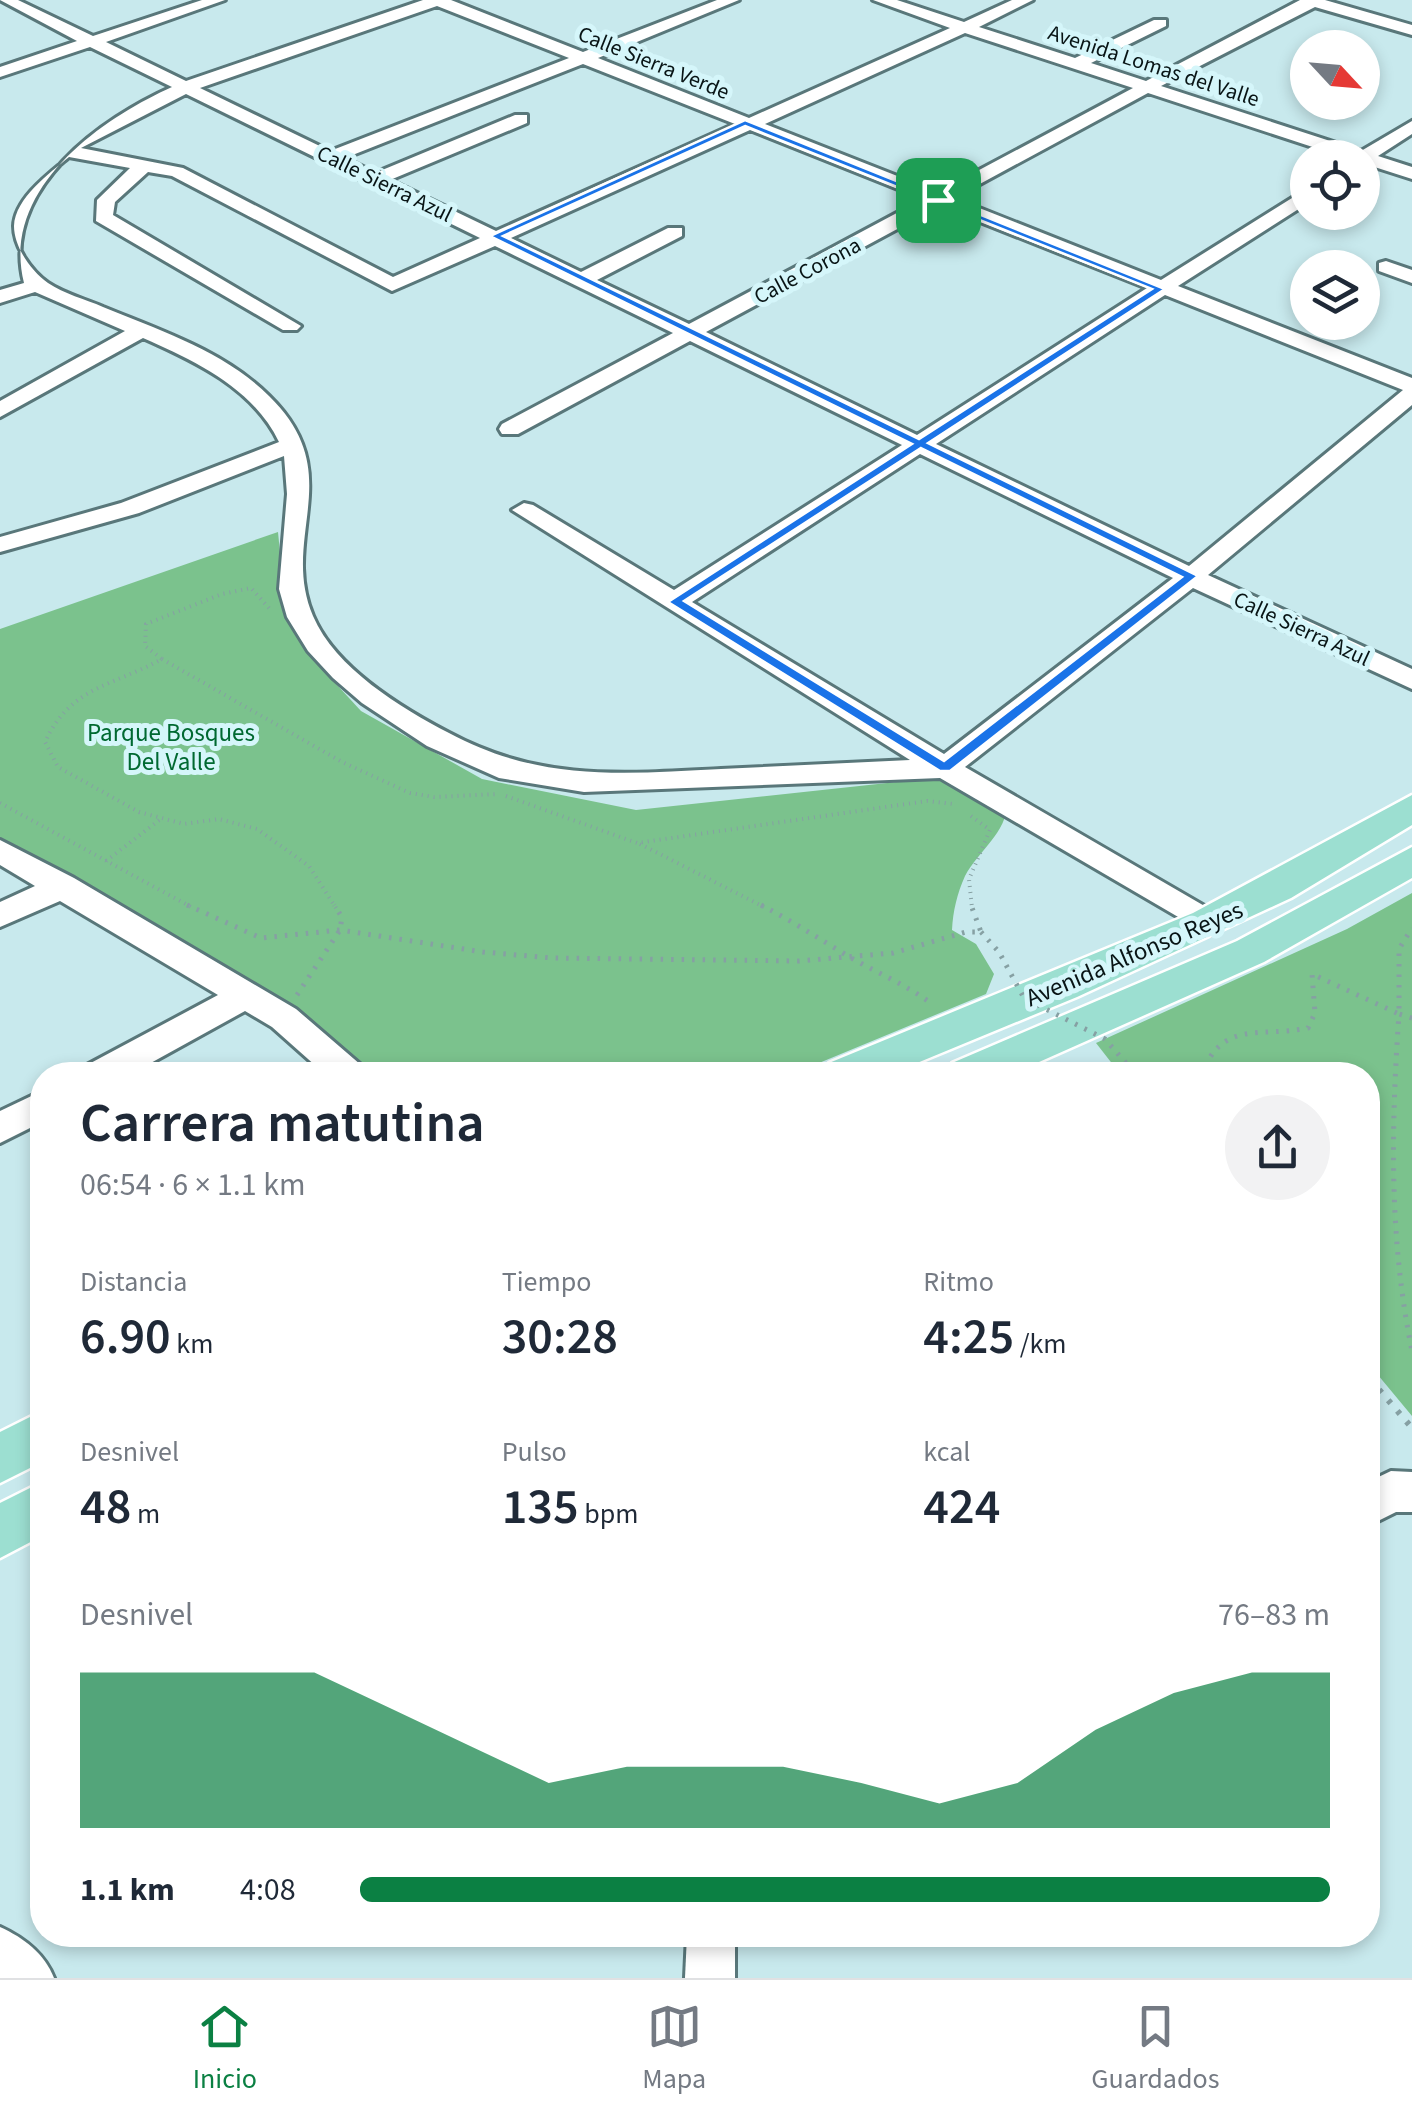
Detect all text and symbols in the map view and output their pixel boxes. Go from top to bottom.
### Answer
street label: Avenida Lomas del Valle [1044,17,1264,115]
street label: Calle Sierra Verde [573,18,734,108]
north arrow [1290,30,1380,120]
map controls [1290,30,1380,340]
street label: Calle Sierra Azul [311,137,458,231]
button: locate [1290,140,1380,230]
pin [896,158,981,243]
icon: arrive [911,173,966,228]
street label: Calle Corona [748,229,867,313]
button: layers [1290,250,1380,340]
street label: Calle Sierra Azul [1228,583,1375,675]
park label: Parque Bosques Del Valle [87,715,255,780]
street label: Avenida Alfonso Reyes [1020,892,1249,1016]
text: Carrera matutina [80,1085,485,1163]
button: share [1225,1095,1330,1200]
text: 06:54 · 6 × 1.1 km [80,1162,306,1208]
text: Distancia [80,1262,187,1302]
text: Tiempo [502,1262,591,1302]
text: Ritmo [923,1262,994,1302]
text: 6.90 [80,1302,171,1373]
text: 30:28 [502,1302,618,1373]
text: 4:25 [923,1302,1014,1373]
text: km [171,1324,213,1364]
text: /km [1014,1324,1067,1364]
text: Desnivel [80,1432,179,1472]
text: Pulso [502,1432,567,1472]
text: kcal [923,1432,970,1472]
text: 48 [80,1472,131,1543]
text: 135 [502,1472,579,1543]
text: 424 [923,1472,1000,1543]
text: m [131,1494,160,1534]
text: bpm [579,1494,638,1534]
text: Desnivel [80,1592,193,1638]
text: 76–83 m [1218,1592,1330,1638]
text: 1.1 km [80,1867,175,1913]
text: 4:08 [240,1867,296,1913]
tab: Inicio [193,1999,257,2099]
tab: Mapa [642,1999,706,2099]
tab: Guardados [1091,1999,1219,2099]

